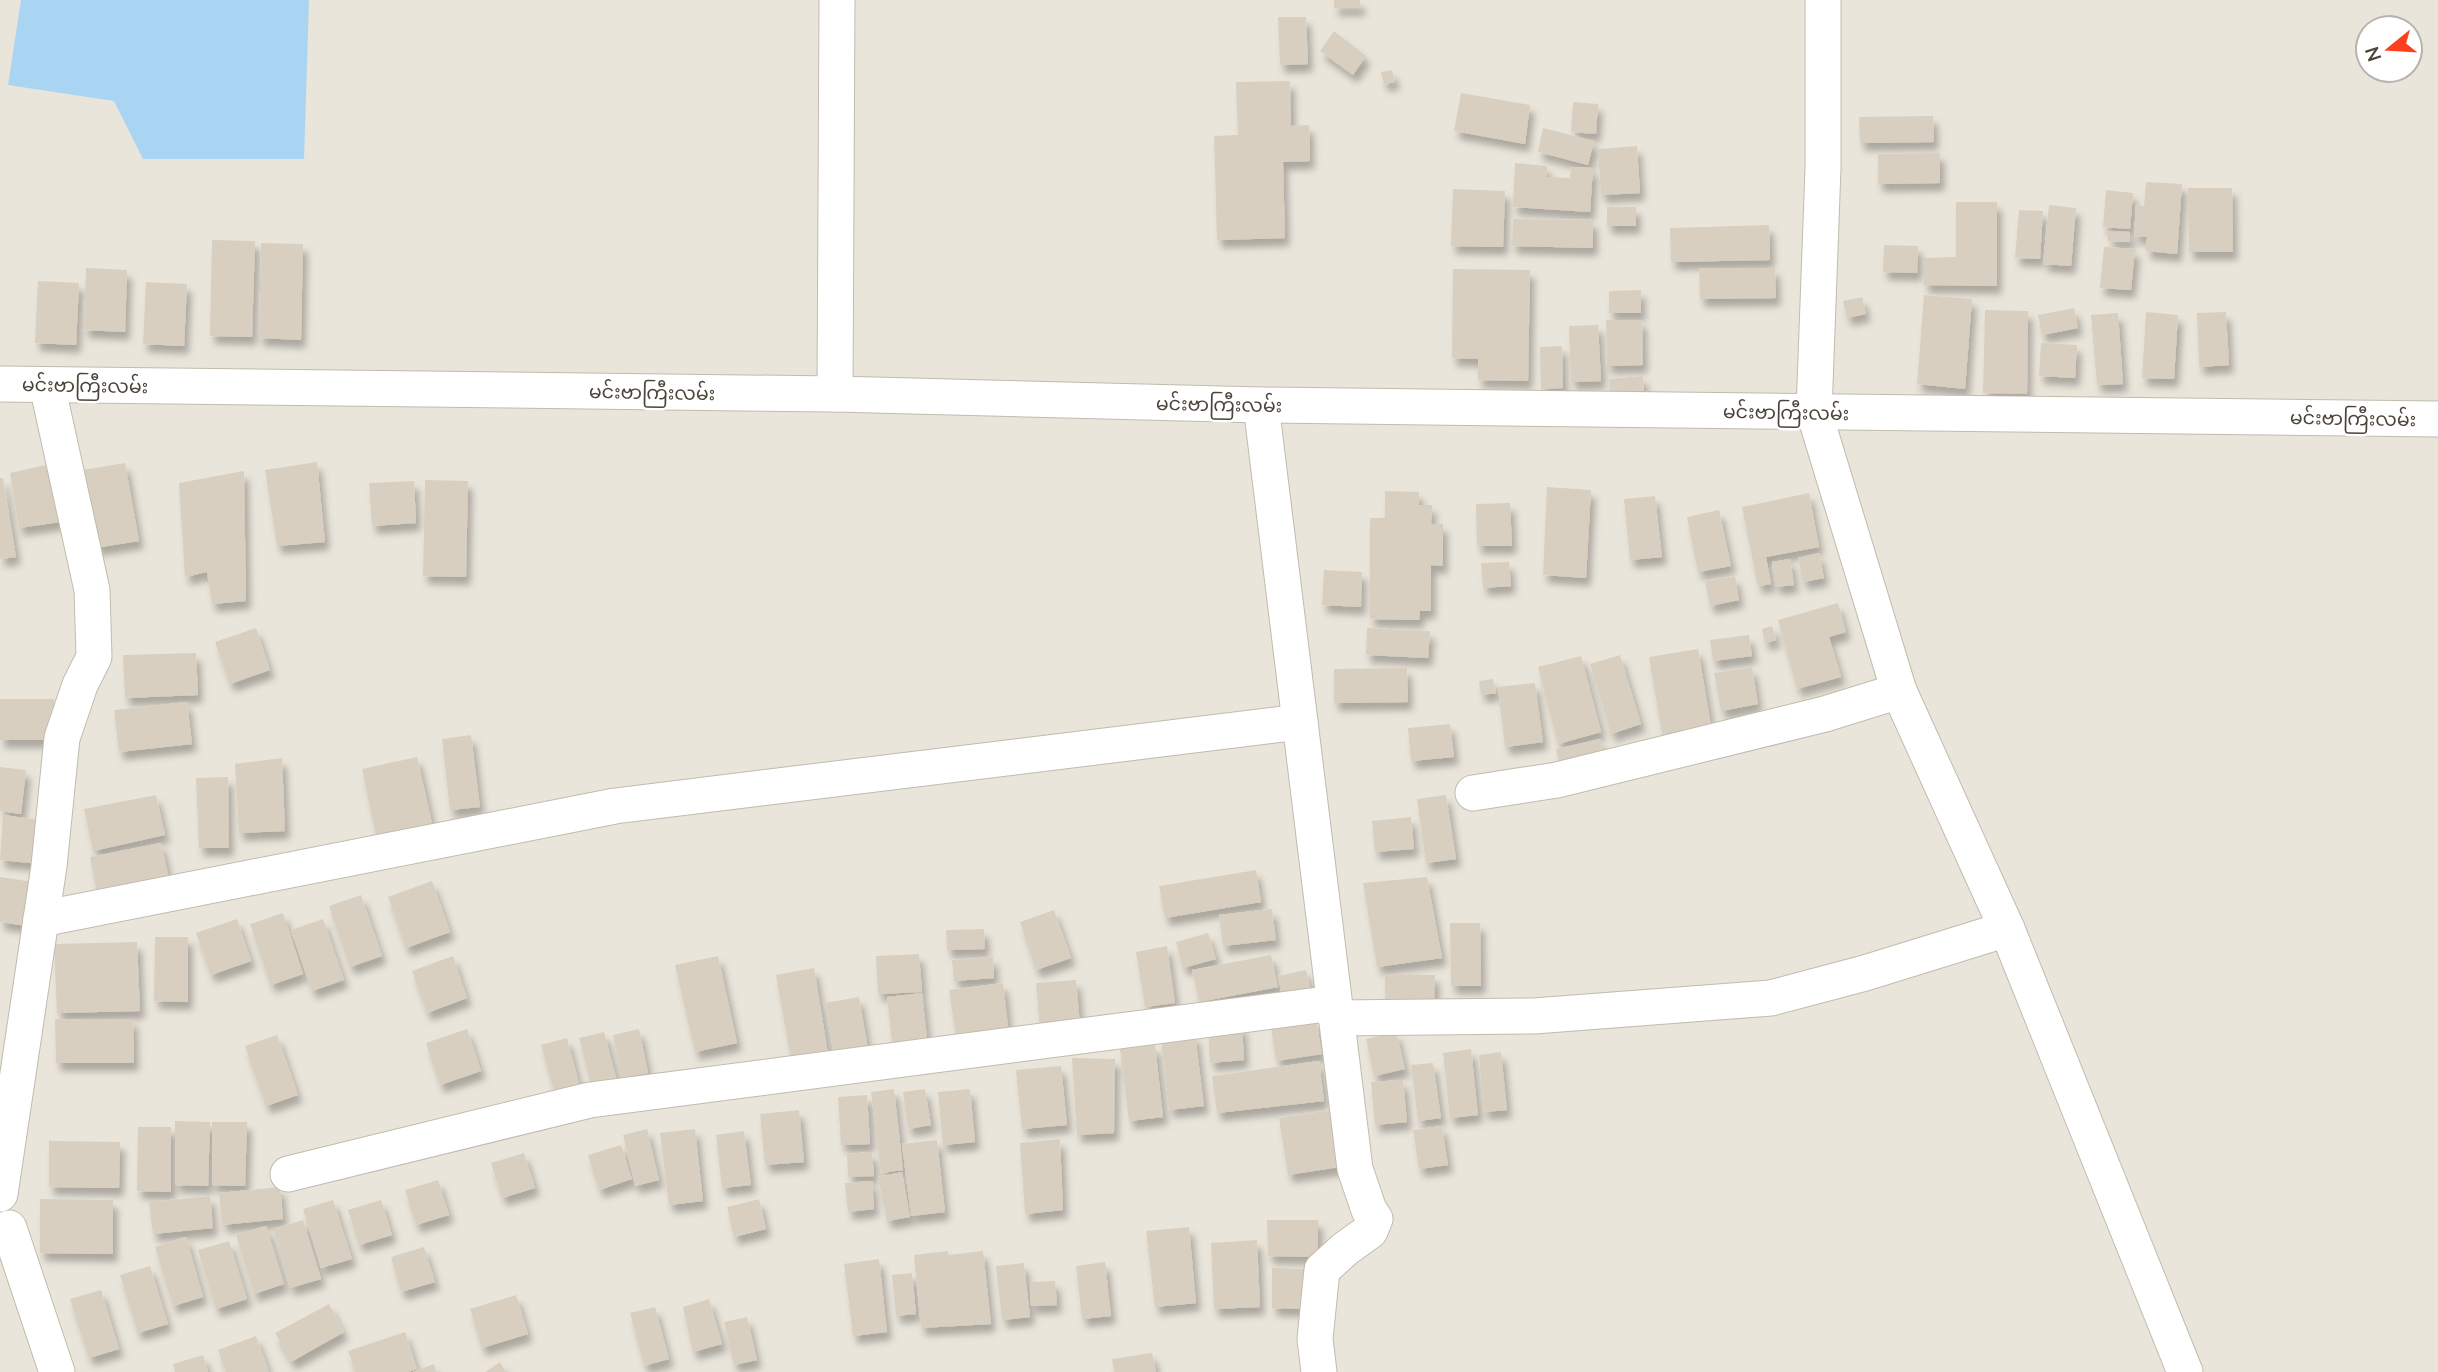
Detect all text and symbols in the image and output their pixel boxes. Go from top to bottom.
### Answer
north arrow [2354,14,2424,84]
text: N [2359,43,2388,65]
street label: မင်းဗာကြီးလမ်း [22,370,148,402]
street label: မင်းဗာကြီးလမ်း [589,377,715,409]
street label: မင်းဗာကြီးလမ်း [1156,389,1282,421]
street label: မင်းဗာကြီးလမ်း [1723,397,1849,429]
street label: မင်းဗာကြီးလမ်း [2290,403,2416,435]

